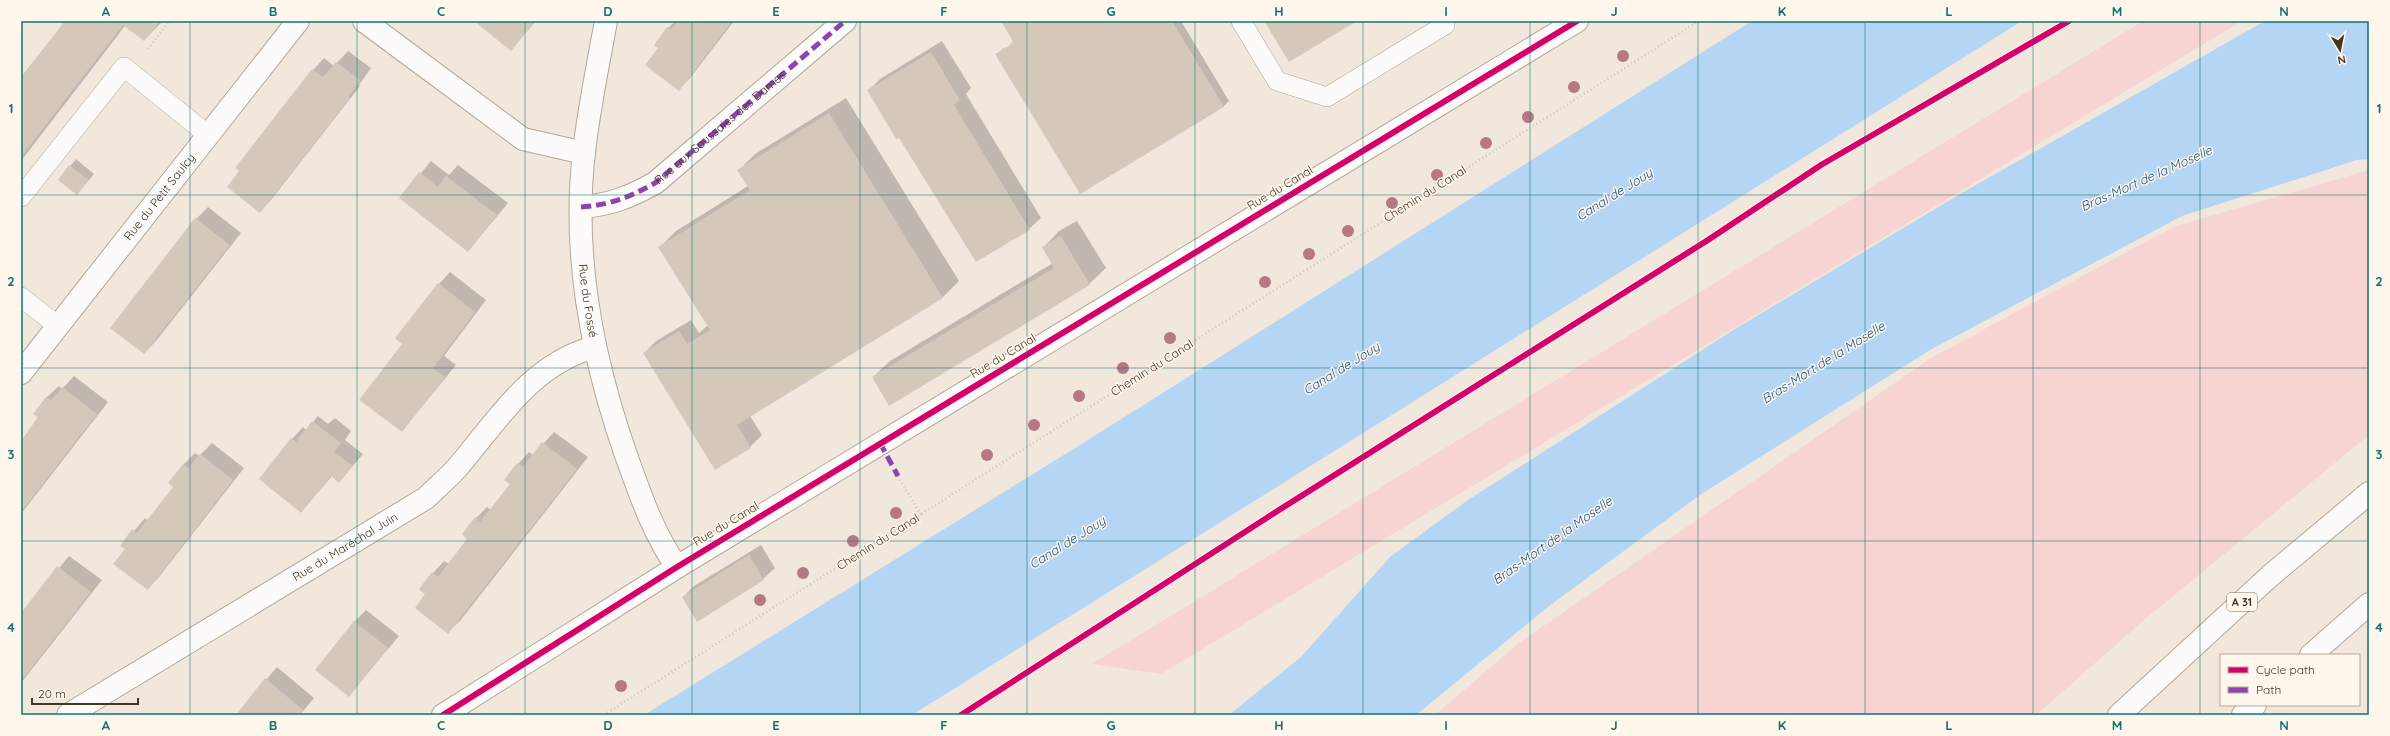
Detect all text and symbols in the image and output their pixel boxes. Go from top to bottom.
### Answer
text: A [102,3,111,19]
text: B [269,3,277,19]
text: C [437,3,445,19]
text: D [603,3,613,19]
text: E [772,3,780,19]
text: F [940,3,948,19]
text: G [1106,3,1116,19]
text: H [1274,3,1284,19]
text: I [1444,3,1448,19]
text: J [1610,3,1618,19]
text: K [1778,3,1787,19]
text: L [1945,3,1953,19]
text: M [2112,3,2122,19]
text: N [2279,3,2289,19]
north arrow [2320,30,2360,70]
text: N [2337,52,2347,67]
street label: Rue aux Saussaies des Dames [651,67,789,187]
text: 1 [8,100,14,116]
text: 1 [2376,100,2382,116]
water label: Bras-Mort de la Moselle [2078,141,2215,214]
street label: Rue du Petit Saulcy [120,150,198,243]
street label: Rue du Canal [1244,162,1316,213]
street label: Chemin du Canal [1381,162,1469,225]
water label: Canal de Jouy [1573,164,1656,224]
street label: Rue du Fossé [576,263,601,339]
text: 2 [7,273,15,289]
text: 2 [2375,273,2383,289]
water label: Bras-Mort de la Moselle [1758,317,1888,407]
street label: Rue du Canal [967,330,1039,381]
street label: Chemin du Canal [1108,336,1196,399]
water label: Canal de Jouy [1300,338,1383,398]
text: 3 [8,446,15,462]
text: 3 [2376,446,2383,462]
water label: Bras-Mort de la Moselle [1489,492,1615,587]
street label: Rue du Canal [690,498,762,549]
street label: Rue du Maréchal Juin [289,509,400,584]
street label: Chemin du Canal [834,510,922,573]
water label: Canal de Jouy [1026,512,1109,572]
road number: A 31 [2227,593,2257,611]
text: 4 [7,619,15,635]
text: 4 [2375,619,2383,635]
legend [2220,654,2360,706]
text: Cycle path [2256,662,2315,677]
scale bar [32,680,138,706]
text: Path [2256,682,2281,697]
text: 20 m [38,686,66,701]
text: A [102,717,111,733]
text: B [269,717,277,733]
text: C [437,717,445,733]
text: D [603,717,613,733]
text: E [772,717,780,733]
text: F [940,717,948,733]
text: G [1106,717,1116,733]
text: H [1274,717,1284,733]
text: I [1444,717,1448,733]
text: J [1610,717,1618,733]
text: K [1778,717,1787,733]
text: L [1945,717,1953,733]
text: M [2112,717,2122,733]
text: N [2279,717,2289,733]

